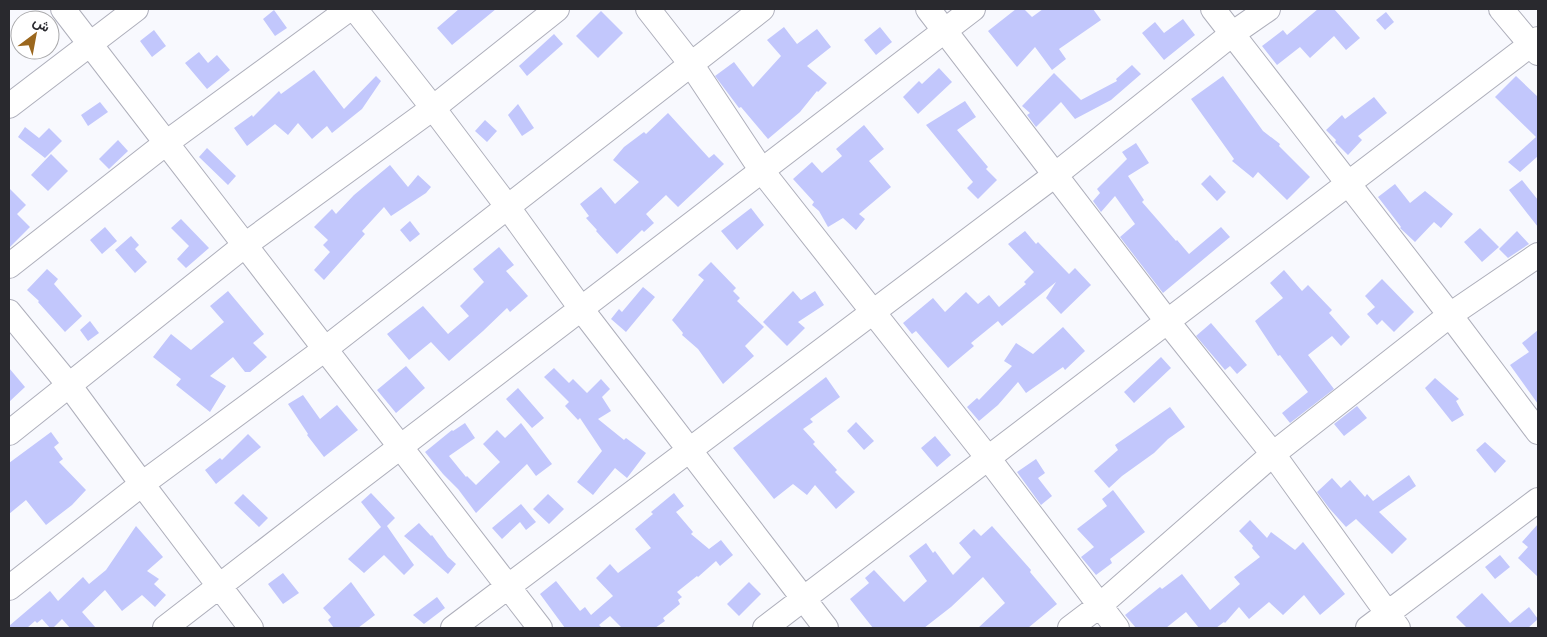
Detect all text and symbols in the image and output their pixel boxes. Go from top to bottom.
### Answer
north arrow [10,10,60,60]
text: ش [29,10,55,37]

